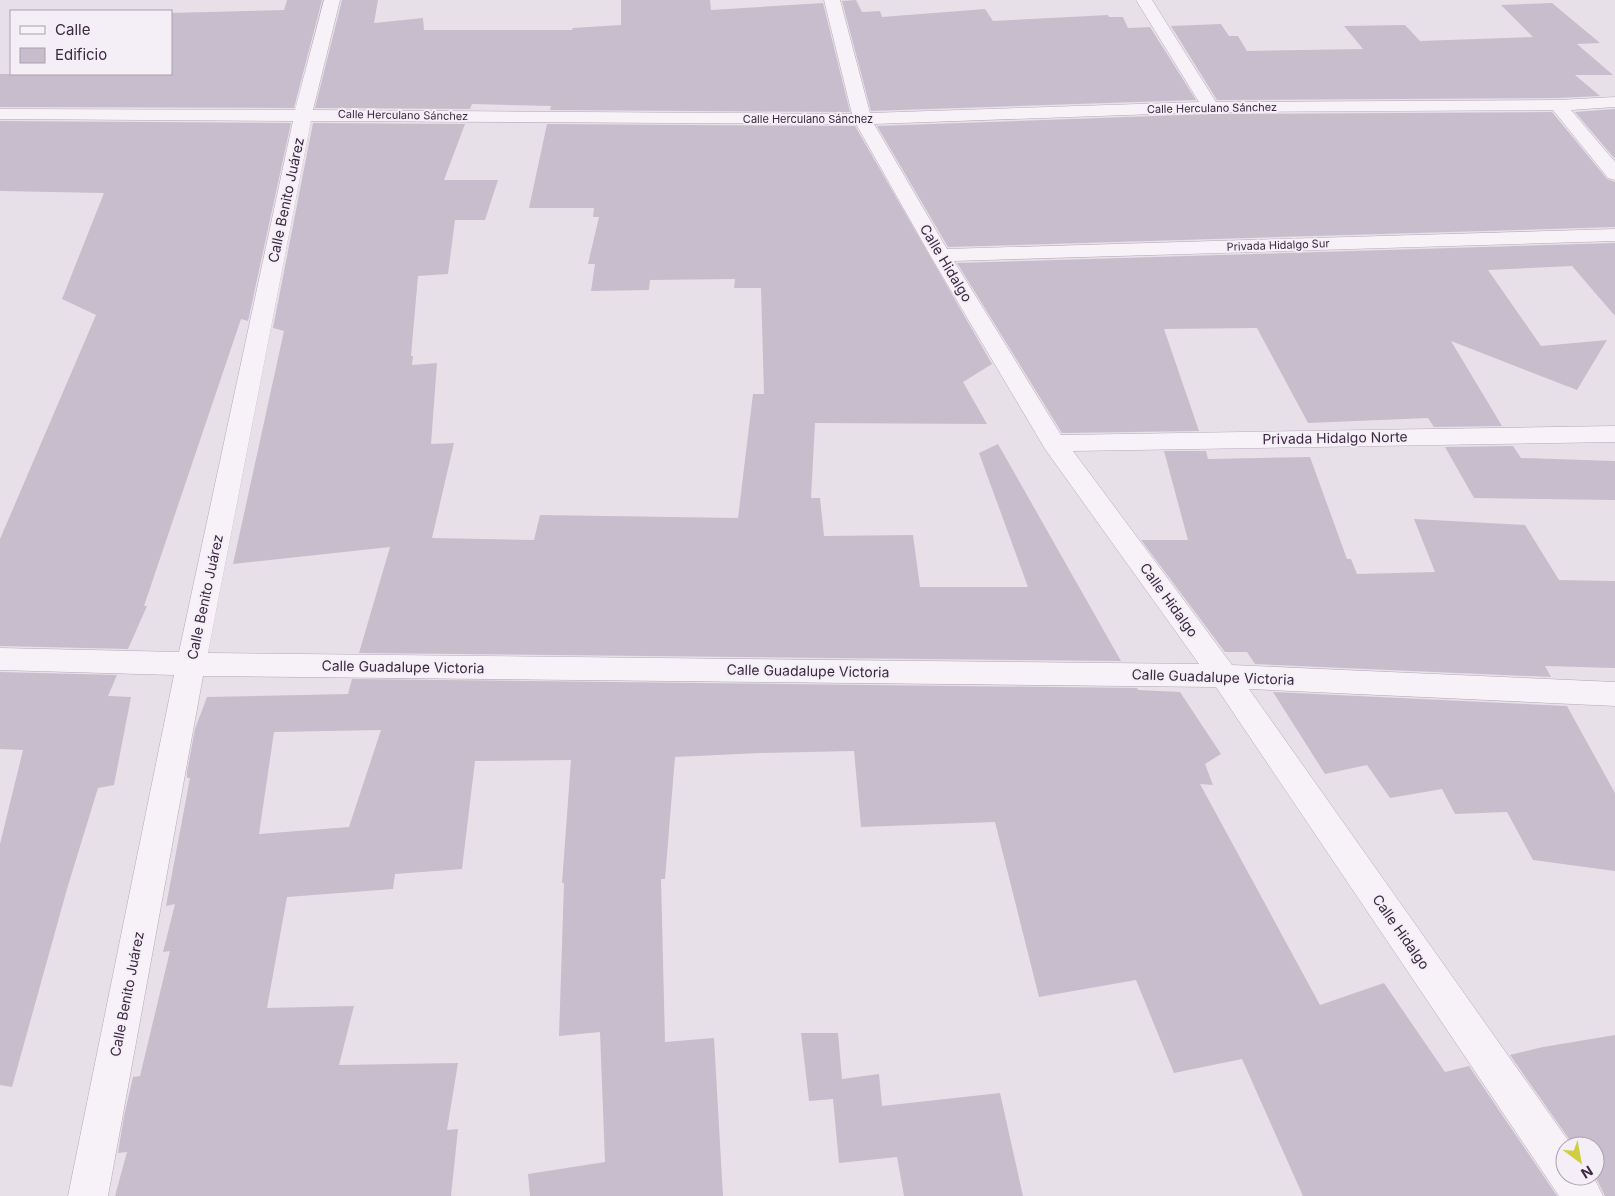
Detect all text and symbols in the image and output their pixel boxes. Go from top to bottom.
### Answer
legend [10,10,172,75]
text: Calle [55,20,90,39]
text: Edificio [55,45,107,64]
street label: Calle Herculano Sánchez [1147,100,1277,116]
street label: Calle Herculano Sánchez [338,107,468,123]
street label: Calle Herculano Sánchez [743,112,873,126]
street label: Calle Benito Juárez [264,136,307,264]
street label: Calle Hidalgo [917,221,976,305]
street label: Privada Hidalgo Sur [1226,236,1330,254]
street label: Privada Hidalgo Norte [1262,428,1408,447]
street label: Calle Benito Juárez [183,533,226,661]
street label: Calle Hidalgo [1137,559,1202,640]
street label: Calle Guadalupe Victoria [321,657,485,676]
street label: Calle Guadalupe Victoria [726,661,890,680]
street label: Calle Guadalupe Victoria [1131,665,1295,688]
street label: Calle Hidalgo [1369,891,1433,972]
street label: Calle Benito Juárez [106,930,147,1058]
north arrow [1555,1136,1605,1186]
text: N [1578,1162,1596,1182]

